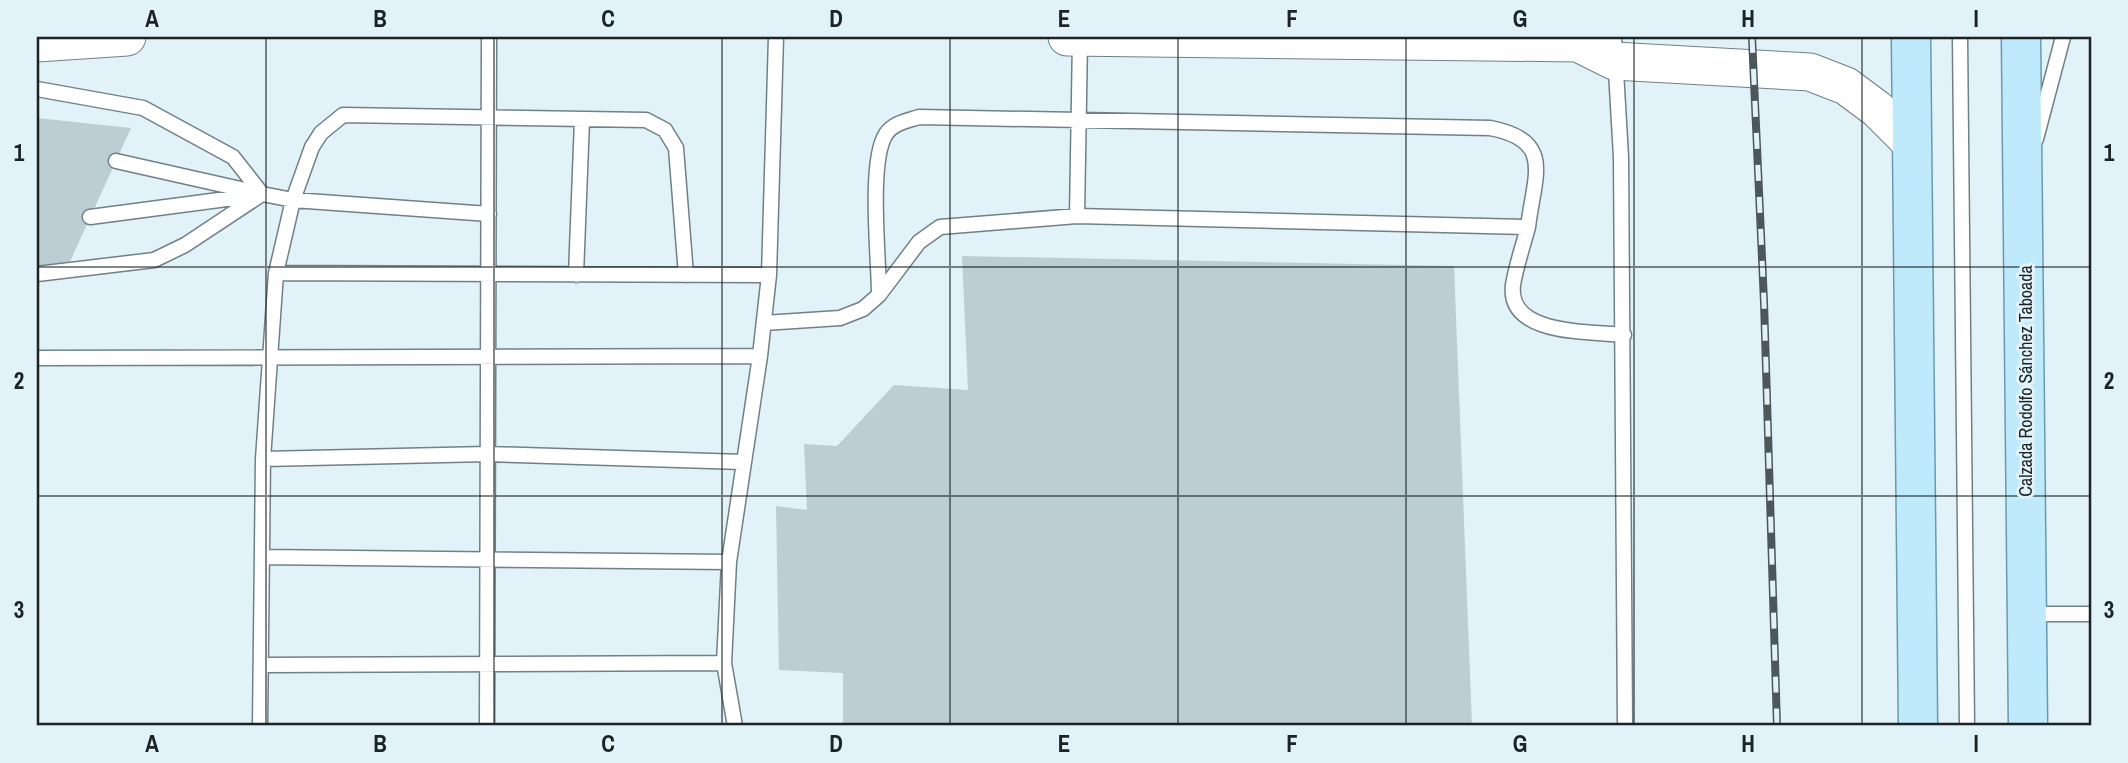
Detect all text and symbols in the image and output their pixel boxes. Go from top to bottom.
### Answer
text: A [145,3,159,34]
text: B [373,3,387,34]
text: C [601,3,615,34]
text: D [829,3,843,34]
text: E [1058,3,1070,34]
text: F [1286,3,1298,34]
text: G [1513,3,1527,34]
text: H [1741,3,1755,34]
text: I [1973,3,1979,34]
text: 1 [14,137,25,168]
text: 1 [2104,137,2115,168]
street label: Calzada Rodolfo Sánchez Taboada [2013,265,2038,497]
text: 2 [14,365,24,396]
text: 2 [2104,365,2114,396]
text: 3 [14,594,24,625]
text: 3 [2104,594,2114,625]
text: A [145,728,159,759]
text: B [373,728,387,759]
text: C [601,728,615,759]
text: D [829,728,843,759]
text: E [1058,728,1070,759]
text: F [1286,728,1298,759]
text: G [1513,728,1527,759]
text: H [1741,728,1755,759]
text: I [1973,728,1979,759]

